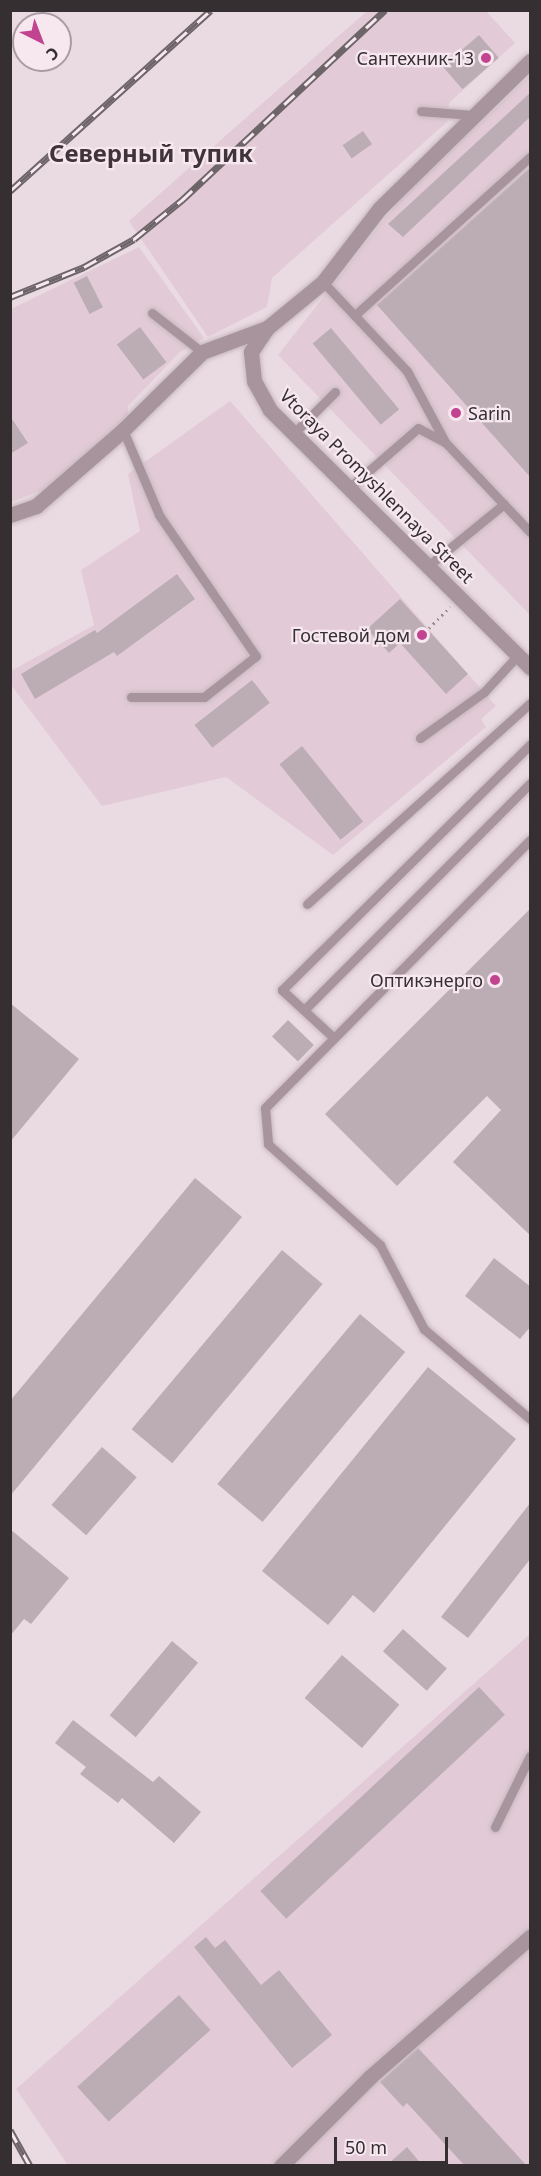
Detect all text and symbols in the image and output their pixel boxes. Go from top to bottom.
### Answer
north arrow [12,12,72,72]
text: С [42,42,64,66]
place label: Сантехник-13 [356,47,474,69]
marker: Сантехник-13 [479,51,493,65]
district label: Северный тупик [49,139,253,167]
street label: Vtoraya Promyshlennaya Street [276,385,478,587]
place label: Sarin [468,402,511,424]
marker: Sarin [449,406,463,420]
place label: Гостевой дом [292,624,410,646]
marker: Гостевой дом [415,628,429,642]
place label: Оптикэнерго [370,969,483,991]
marker: Оптикэнерго [488,973,502,987]
scale bar [337,2125,451,2163]
text: 50 m [345,2135,387,2159]

